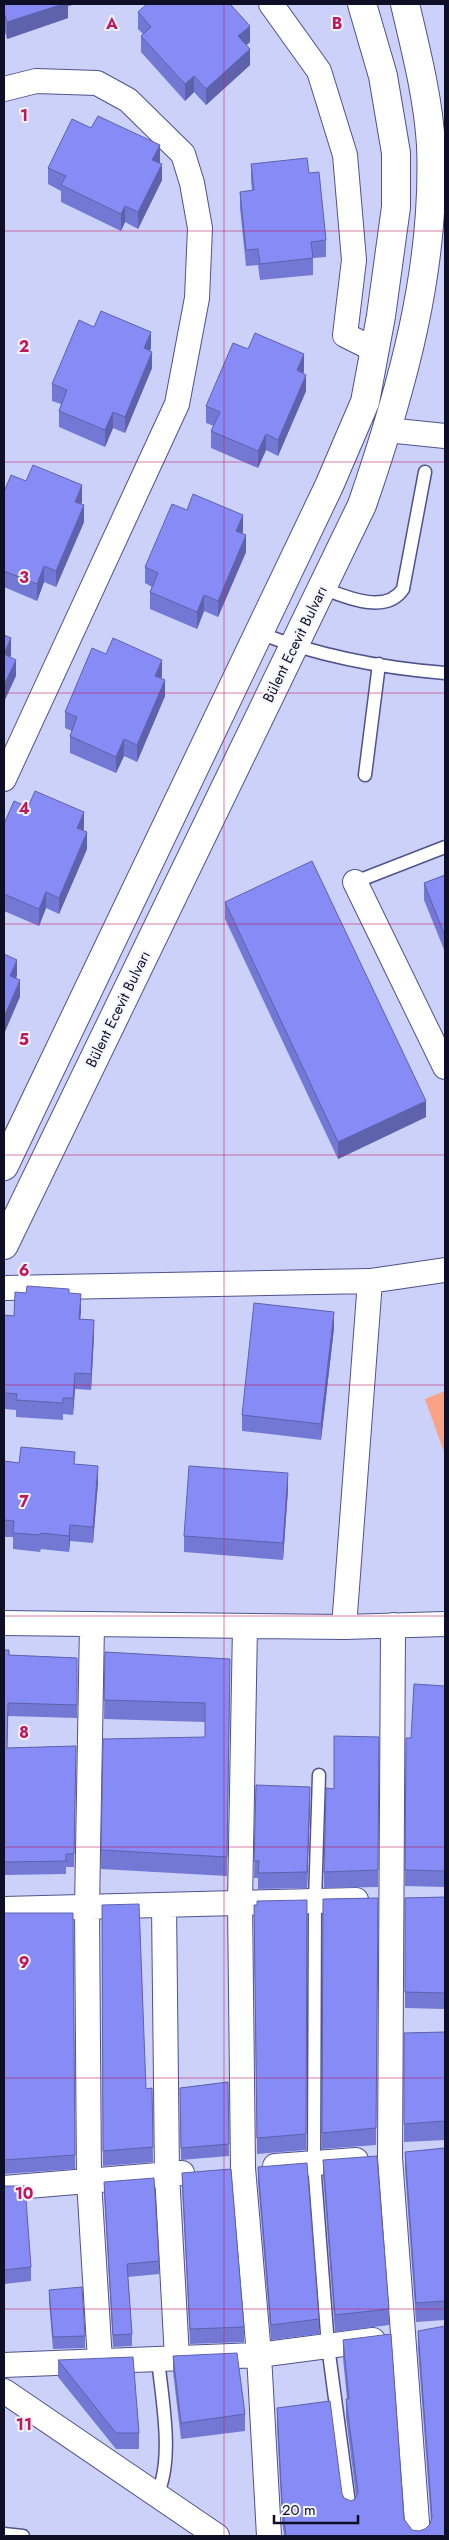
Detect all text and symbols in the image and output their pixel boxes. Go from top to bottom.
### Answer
text: A [105,12,118,35]
text: B [332,12,342,35]
text: 1 [20,104,28,127]
text: 2 [19,335,29,358]
text: 3 [19,566,29,589]
street label: Bülent Ecevit Bulvarı [257,582,333,706]
text: 4 [18,797,30,820]
street label: Bülent Ecevit Bulvarı [80,947,156,1071]
text: 5 [19,1028,29,1051]
text: 6 [19,1259,29,1282]
text: 7 [19,1490,29,1513]
text: 8 [19,1721,29,1744]
text: 9 [19,1951,29,1974]
text: 10 [15,2182,33,2205]
text: 11 [16,2413,32,2436]
scale bar [274,2492,358,2524]
text: 20 m [282,2499,316,2521]

